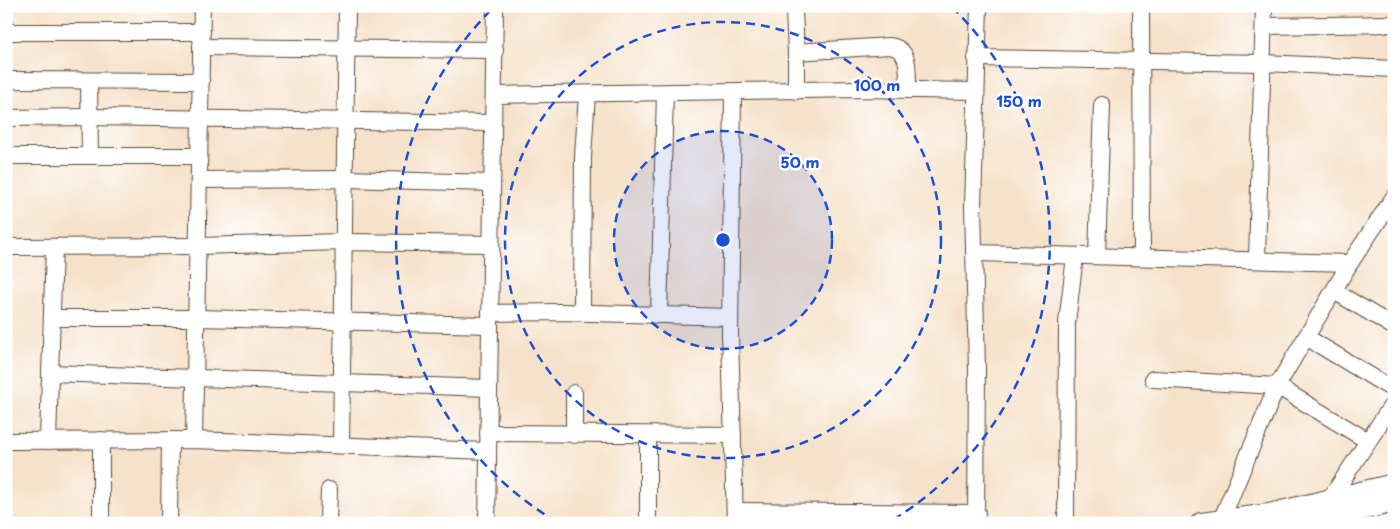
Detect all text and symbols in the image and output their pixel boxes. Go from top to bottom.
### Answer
text: 100 m [854,73,900,96]
text: 150 m [996,89,1042,112]
text: 50 m [781,150,819,173]
centre of rings [714,231,732,249]

